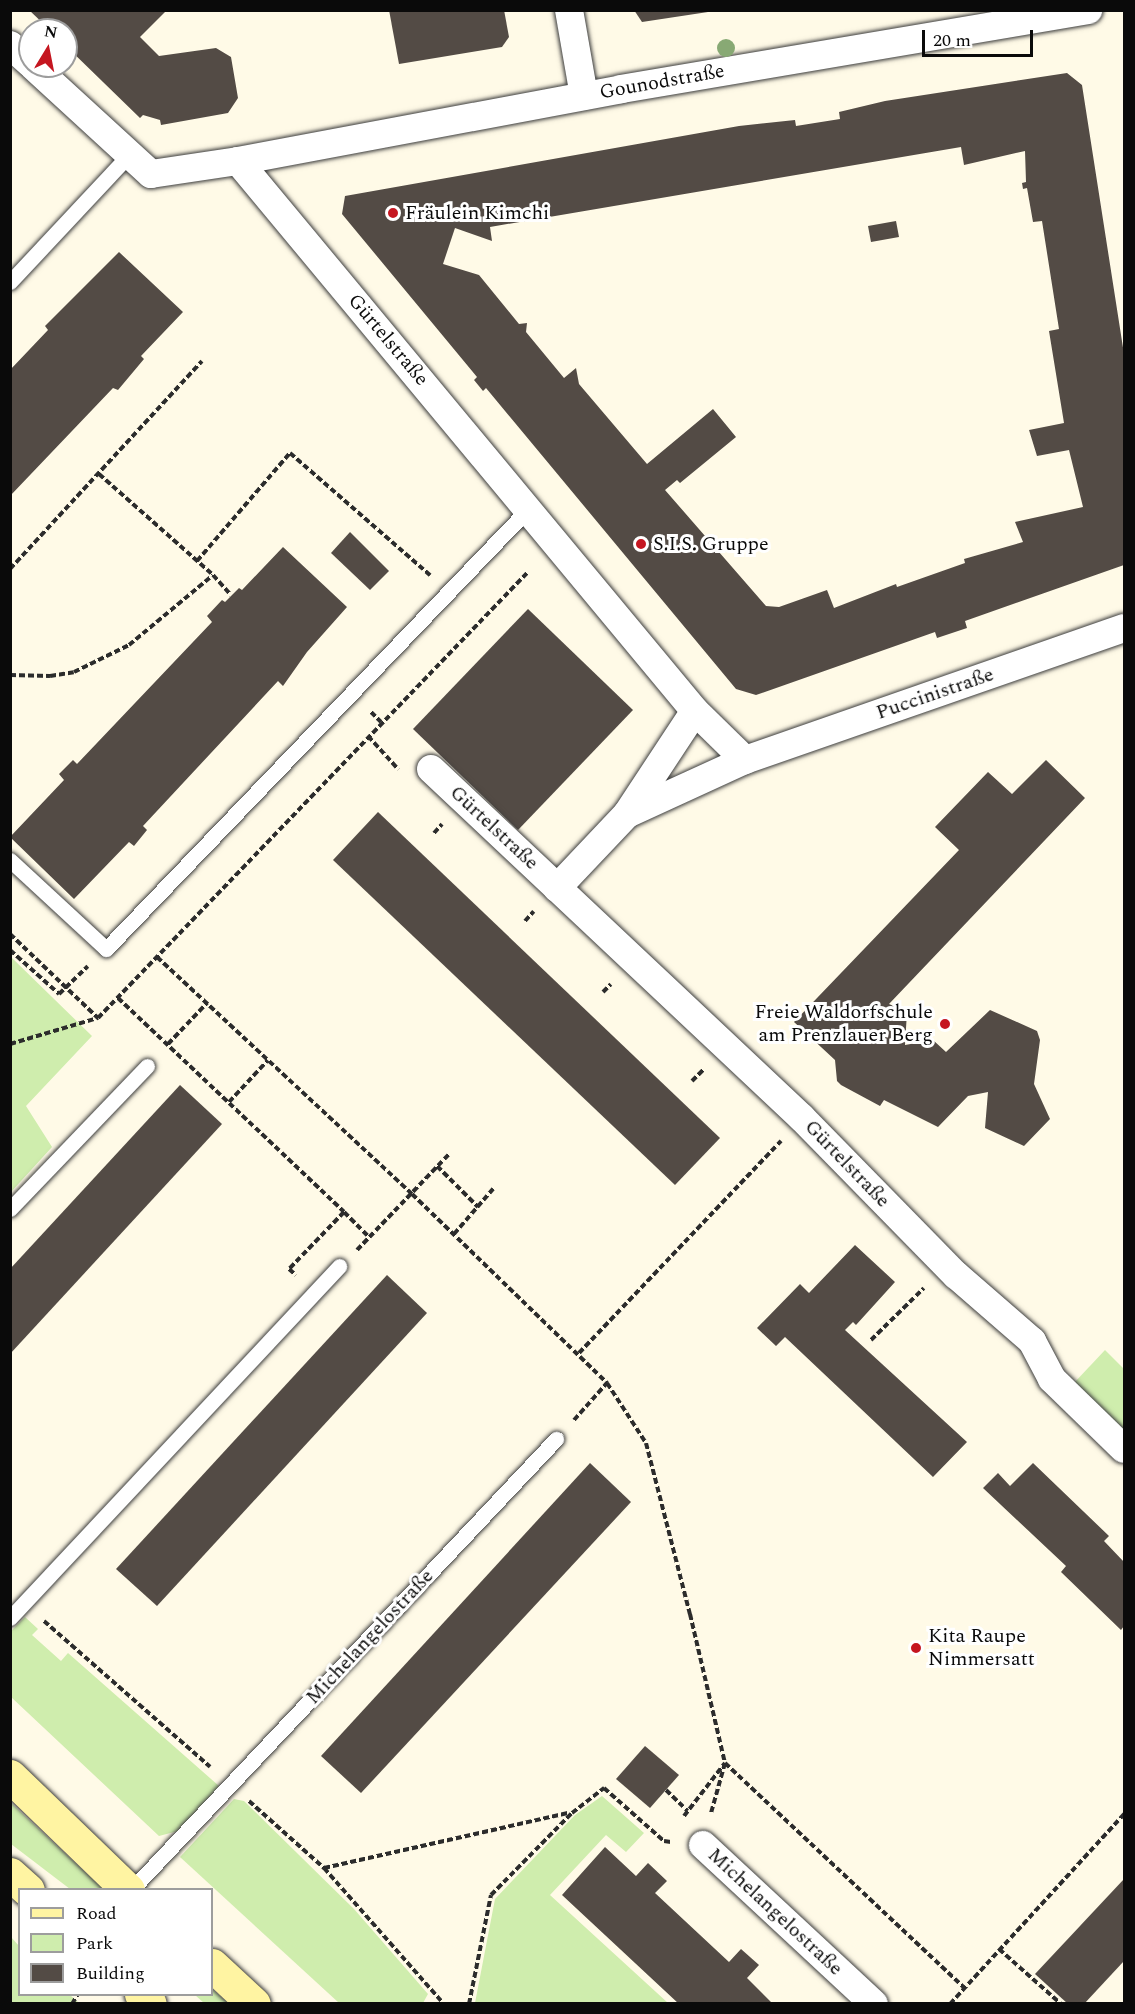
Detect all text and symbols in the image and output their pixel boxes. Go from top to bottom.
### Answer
north arrow [18,18,78,78]
scale bar [925,18,1036,56]
text: N [42,19,59,45]
text: 20 m [933,27,971,54]
street label: Gounodstraße [598,59,726,105]
place label: Fräulein Kimchi [405,201,549,225]
marker: Fräulein Kimchi [386,206,400,220]
street label: Gürtelstraße [343,289,433,391]
place label: S.I.S. Gruppe [653,532,769,556]
marker: S.I.S. Gruppe [634,537,648,551]
street label: Puccinistraße [873,663,997,725]
street label: Gürtelstraße [445,781,543,875]
place label: Freie Waldorfschule am Prenzlauer Berg [754,1000,933,1047]
marker: Freie Waldorfschule am Prenzlauer Berg [938,1017,952,1031]
street label: Gürtelstraße [799,1115,895,1213]
street label: Michelangelostraße [301,1564,439,1710]
place label: Kita Raupe Nimmersatt [928,1624,1035,1671]
marker: Kita Raupe Nimmersatt [909,1641,923,1655]
street label: Michelangelostraße [702,1843,848,1981]
legend [18,1888,213,1996]
text: Road [76,1900,117,1927]
text: Park [76,1930,113,1957]
text: Building [76,1960,145,1987]

